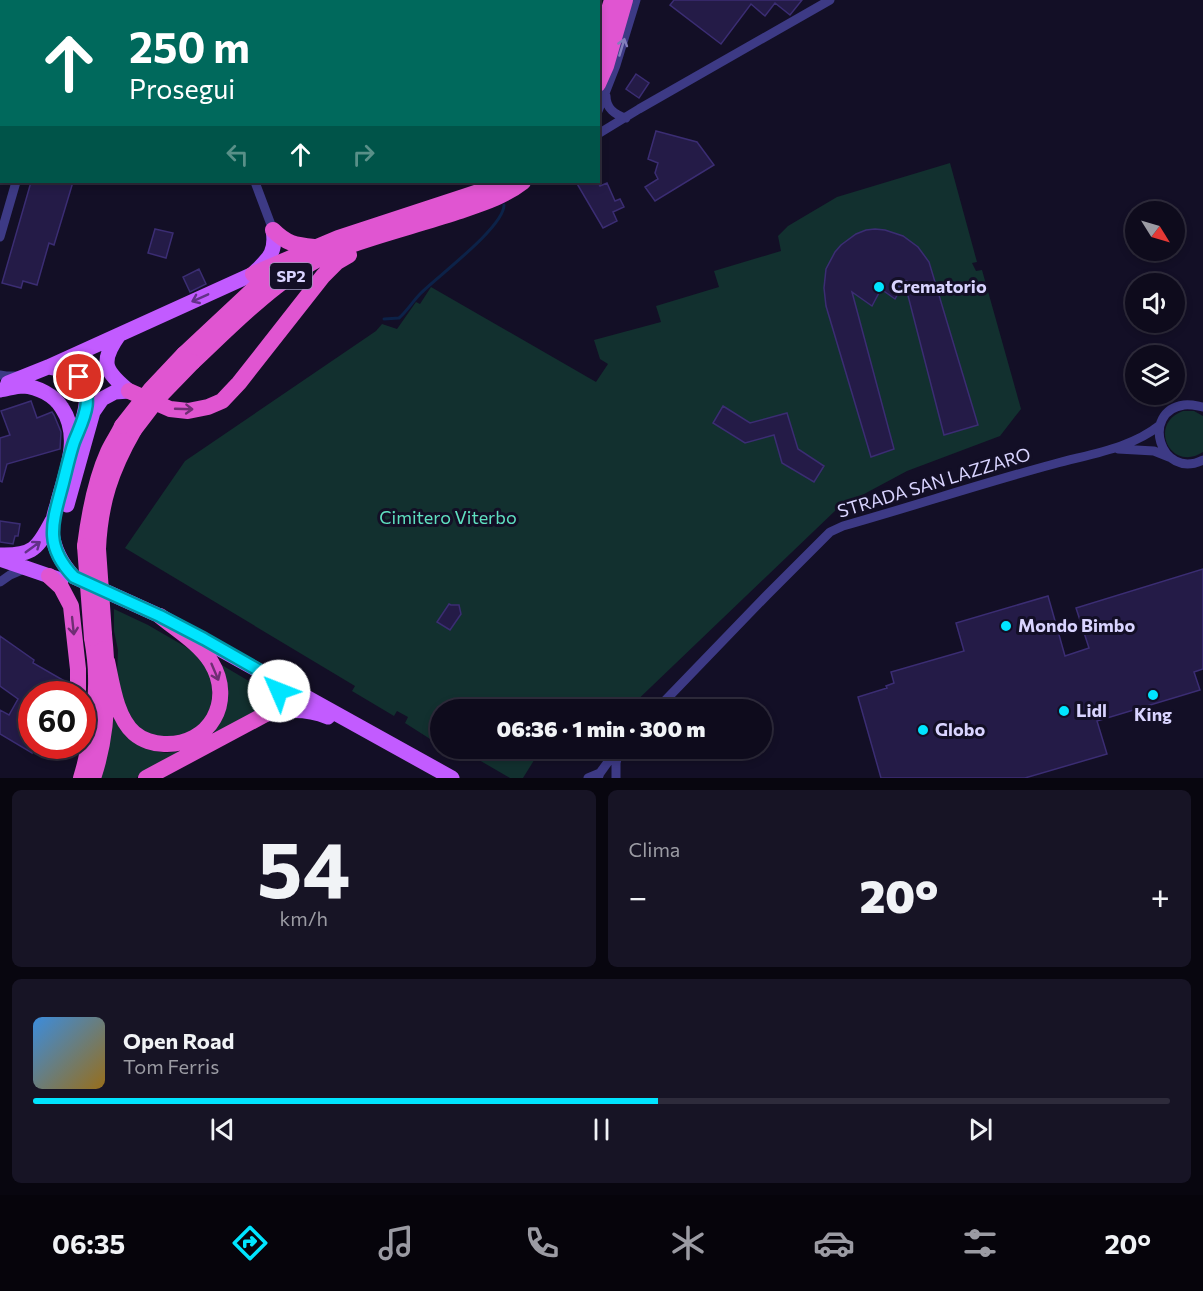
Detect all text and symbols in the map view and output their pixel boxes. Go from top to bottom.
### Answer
text: 250 m [129,20,250,72]
icon: ahead [30,24,108,102]
one-way arrow [617,38,628,57]
text: Prosegui [129,72,235,105]
icon: left [221,138,254,171]
icon: ahead [284,138,317,171]
icon: right [347,138,380,171]
north arrow [1125,201,1185,261]
map controls [1125,201,1185,405]
road number: SP2 [270,263,312,289]
button: sound [1125,273,1185,333]
place label: Crematorio [891,275,987,297]
marker: Crematorio [872,280,886,294]
one-way arrow [191,293,209,305]
button: layers [1125,345,1185,405]
pin [53,351,104,402]
icon: arrive [62,360,95,393]
one-way arrow [174,404,193,415]
street label: STRADA SAN LAZZARO [835,442,1033,522]
park label: Cimitero Viterbo [379,506,517,528]
one-way arrow [24,541,40,553]
place label: Mondo Bimbo [1018,614,1135,636]
one-way arrow [68,616,79,636]
marker: Mondo Bimbo [999,619,1013,633]
position arrow [247,659,311,723]
one-way arrow [210,662,221,681]
speed limit sign: 60 [18,681,96,759]
marker: King [1146,688,1160,702]
place label: Lidl [1076,699,1107,721]
place label: King [1134,703,1172,725]
marker: Lidl [1057,704,1071,718]
text: 06:36 · 1 min · 300 m [496,715,706,742]
place label: Globo [935,718,985,740]
marker: Globo [916,723,930,737]
text: 54 [257,819,350,914]
text: Clima [629,837,680,861]
text: 20° [859,867,938,922]
text: − [629,875,647,916]
text: + [1151,875,1170,916]
text: km/h [279,906,328,930]
text: Open Road [123,1027,234,1054]
text: Tom Ferris [123,1054,219,1078]
icon: previous [206,1113,239,1146]
icon: pause [585,1113,618,1146]
icon: next [964,1113,997,1146]
icon: directions [229,1222,271,1264]
icon: music [375,1222,417,1264]
icon: phone [521,1222,563,1264]
icon: climate [667,1222,709,1264]
icon: car [813,1222,855,1264]
icon: filters [959,1222,1001,1264]
text: 06:35 [52,1227,125,1260]
text: 20° [1104,1227,1151,1260]

